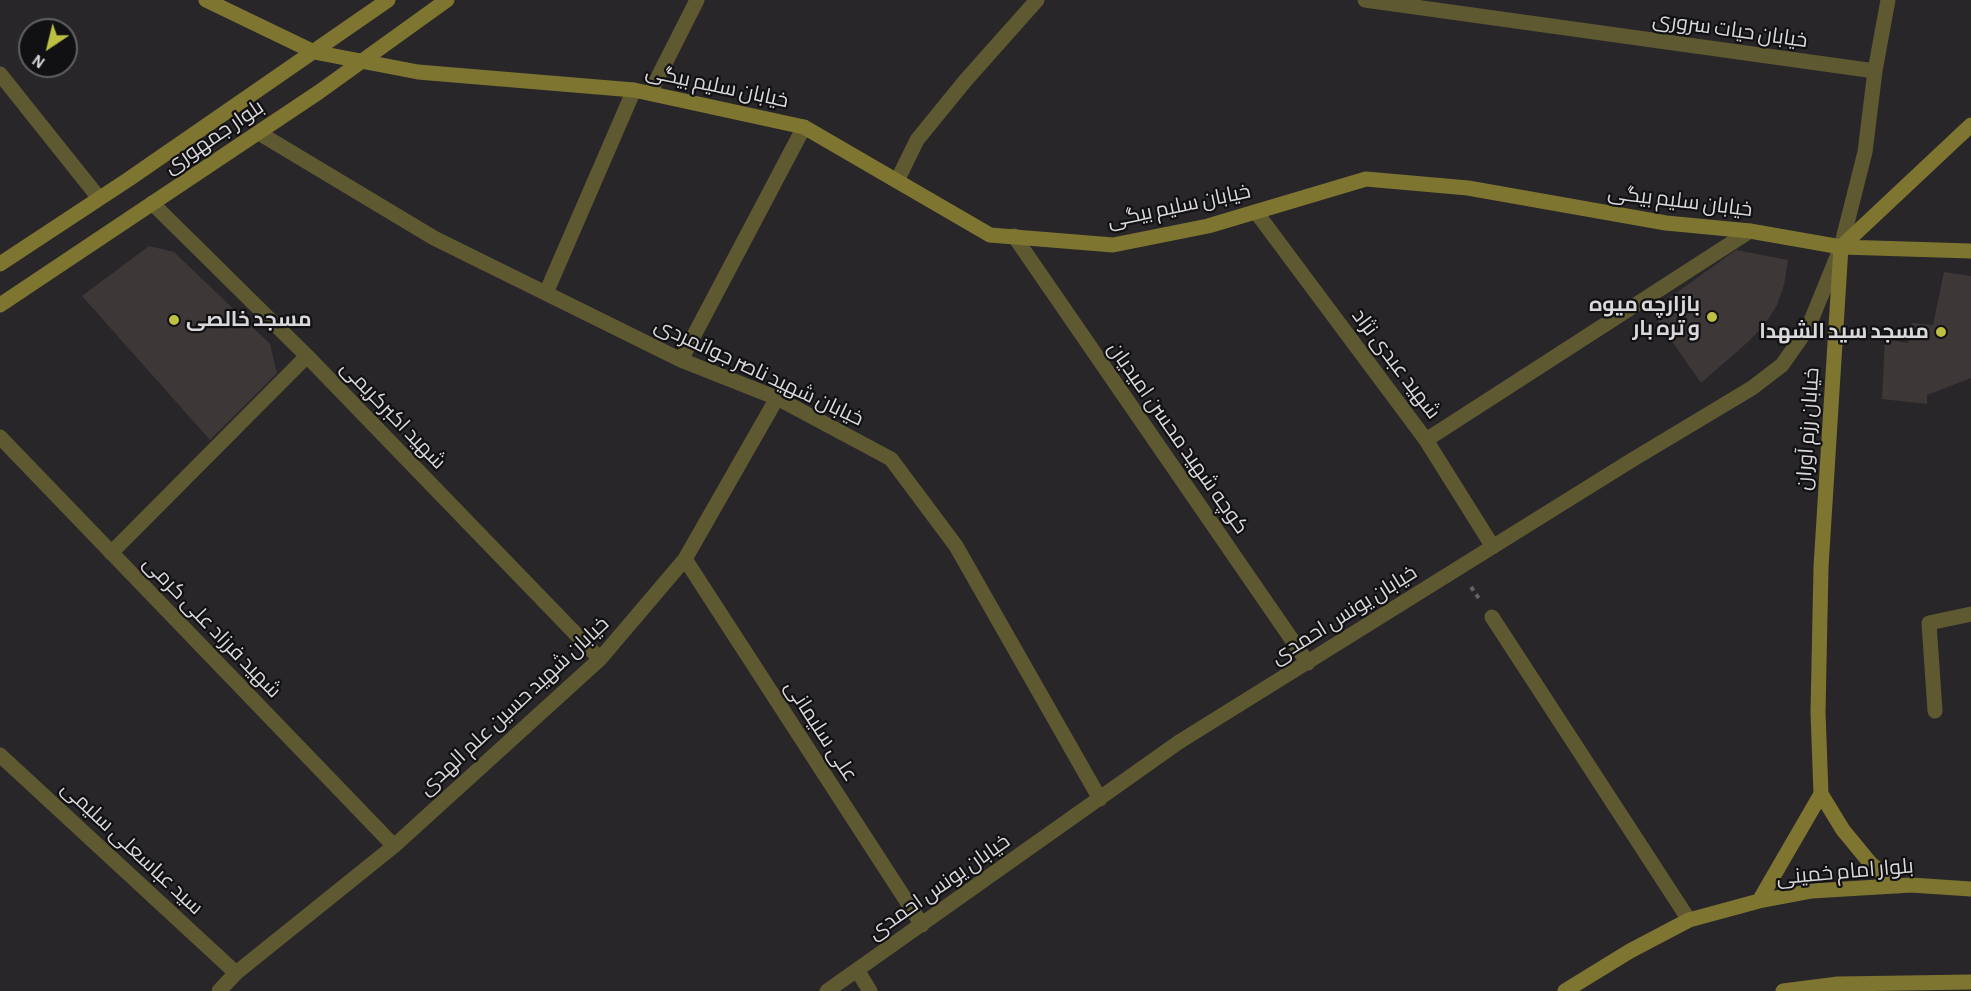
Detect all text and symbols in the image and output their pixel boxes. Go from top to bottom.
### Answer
street label: خیابان حیات سروری [1651,7,1809,53]
north arrow [18,18,78,78]
text: N [30,51,48,71]
street label: خیابان سلیم بیگی [643,59,791,113]
street label: بلوار جمهوری [159,94,269,180]
street label: خیابان سلیم بیگی [1105,179,1253,233]
street label: خیابان سلیم بیگی [1606,180,1754,222]
place label: بازارچه میوه و تره بار [1589,292,1700,342]
street label: شهید عبدی نژاد [1346,304,1446,424]
place label: مسجد خالصی [186,307,312,333]
marker: بازارچه میوه و تره بار [1705,310,1719,324]
street label: خیابان شهید ناصر جوانمردی [650,312,868,432]
marker: مسجد خالصی [167,313,181,327]
place label: مسجد سید الشهدا [1759,319,1929,345]
marker: مسجد سید الشهدا [1934,325,1948,339]
street label: کوچه شهید محسن امیدیان [1102,337,1254,539]
street label: شهید اکبرکریمی [335,355,451,475]
street label: خیابان رزم آوران [1791,367,1825,491]
street label: شهید فرزاد علی کرمی [138,551,286,703]
street label: خیابان یونس احمدی [1266,560,1422,670]
street label: خیابان شهید حسین علم الهدی [414,611,614,801]
street label: علی سلیمانی [779,676,863,786]
street label: سید عباسعلی سلیمی [56,776,208,920]
street label: خیابان یونس احمدی [863,829,1015,945]
street label: بلوار امام خمینی [1775,853,1915,891]

